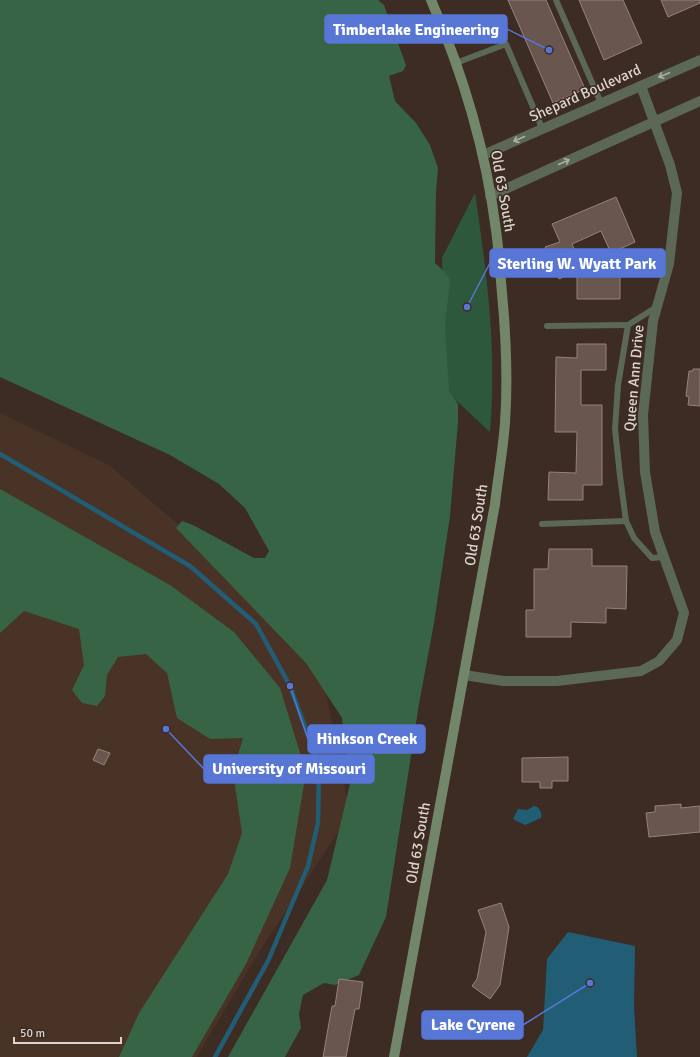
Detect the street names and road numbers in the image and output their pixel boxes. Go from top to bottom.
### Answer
street label: Shepard Boulevard [526,60,644,126]
street label: Old 63 South [487,149,519,233]
street label: Queen Ann Drive [620,324,648,432]
street label: Old 63 South [461,483,491,567]
street label: Old 63 South [402,801,434,885]

